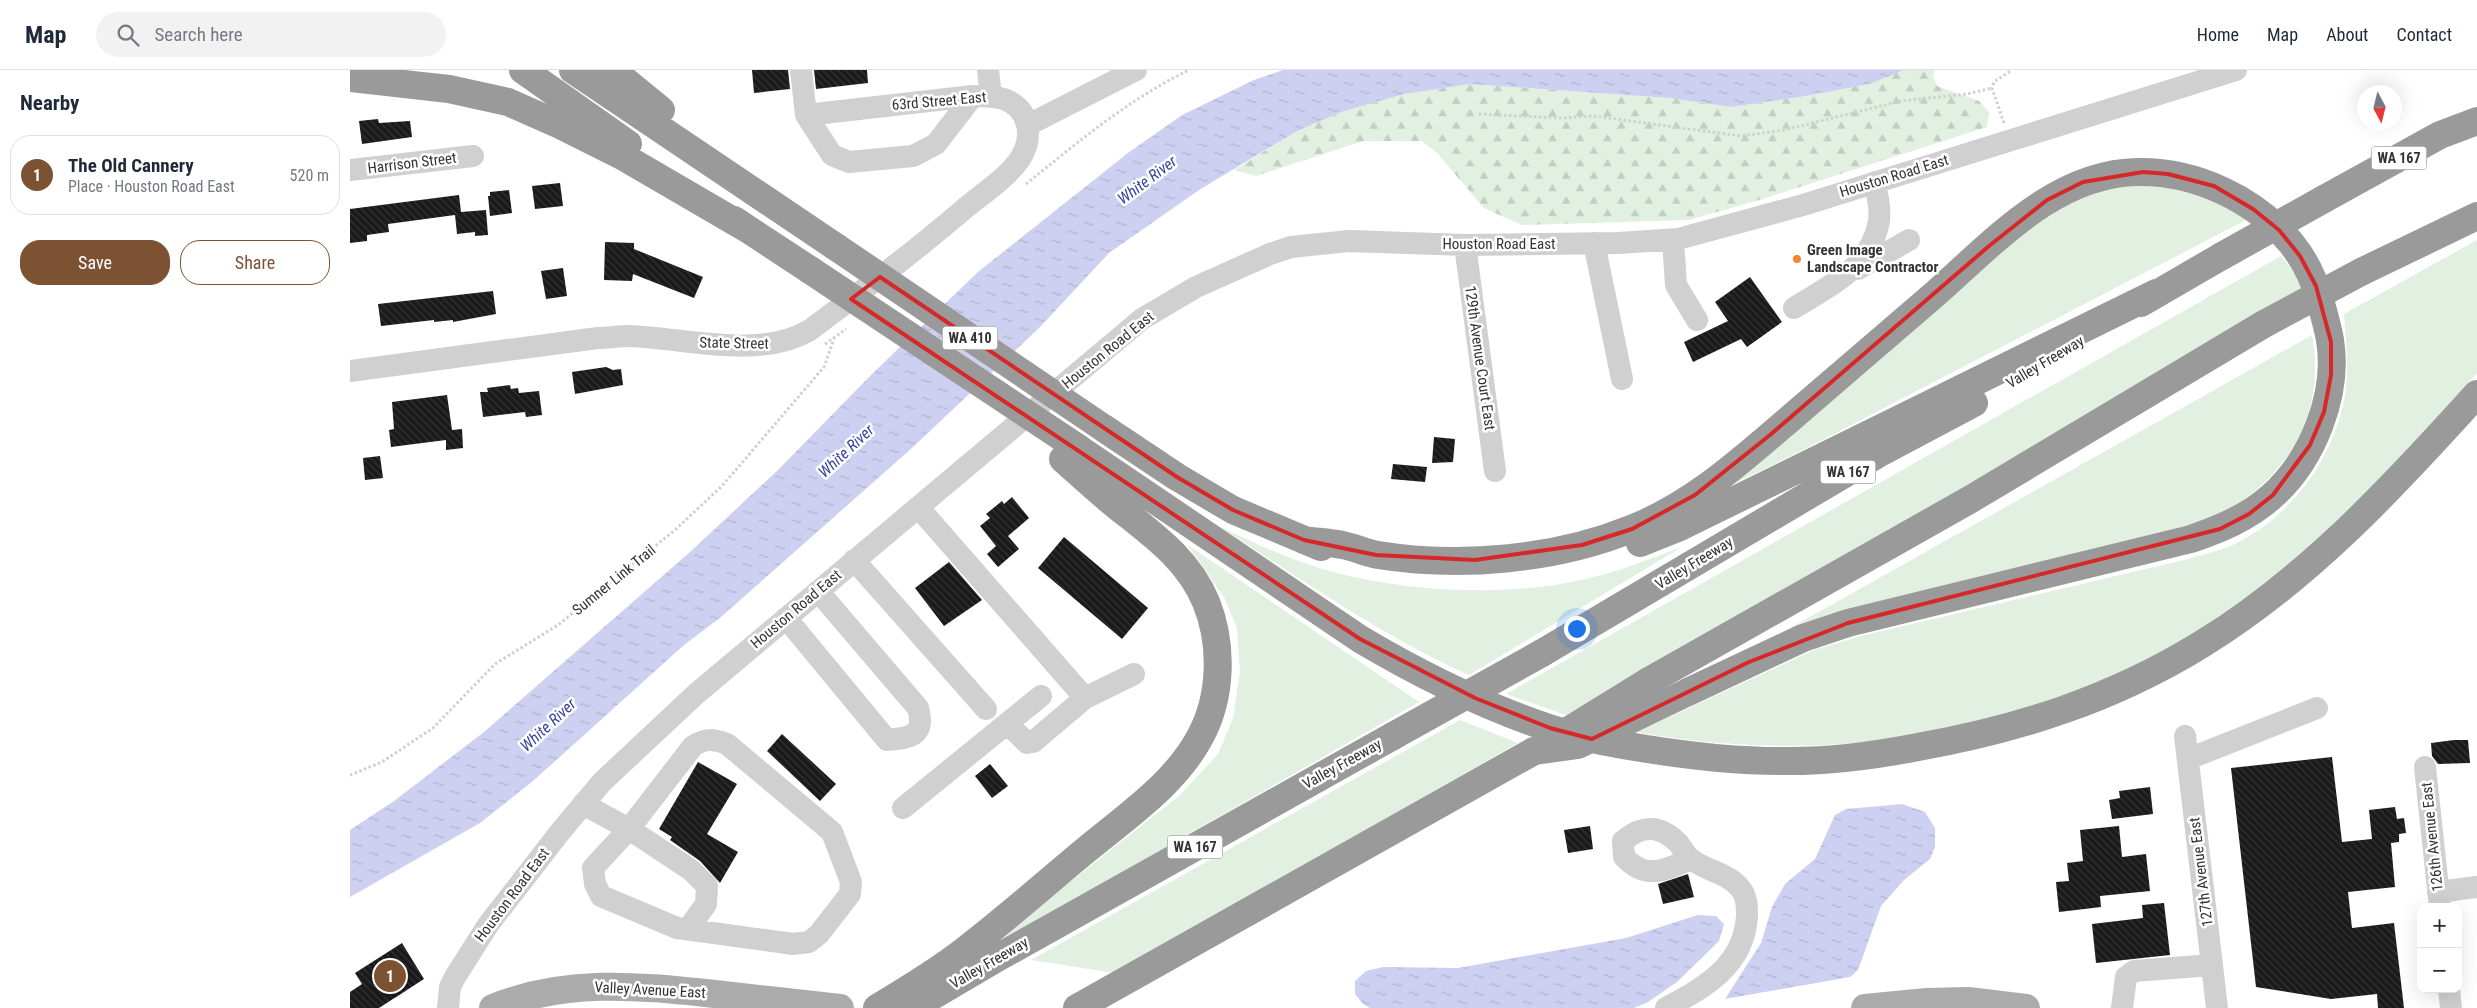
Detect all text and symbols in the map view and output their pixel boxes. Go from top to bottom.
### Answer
search box [96,12,446,57]
text: Map [25,21,66,49]
icon: search [114,21,142,49]
text: Search here [154,23,243,46]
text: Home [2197,24,2239,45]
text: Map [2267,24,2298,45]
text: About [2326,24,2368,45]
text: Contact [2396,24,2452,45]
north arrow [2357,85,2402,130]
street label: 63rd Street East [891,88,987,114]
text: Nearby [20,91,79,115]
road number: WA 167 [2372,146,2426,170]
street label: Harrison Street [367,149,457,177]
water label: White River [1114,151,1181,208]
street label: Houston Road East [1837,151,1951,201]
text: The Old Cannery [68,154,194,177]
text: 1 [33,166,41,185]
text: 520 m [290,166,329,185]
text: Place · Houston Road East [68,177,235,196]
street label: Houston Road East [1443,235,1555,253]
button: Save [20,240,170,285]
button: Share [180,240,330,285]
place label: Green Image Landscape Contractor [1807,241,1938,276]
marker: Green Image Landscape Contractor [1791,253,1803,265]
street label: 129th Avenue Court East [1461,284,1499,432]
street label: Houston Road East [1058,307,1158,393]
road number: WA 410 [942,326,998,350]
street label: Valley Freeway [2003,332,2087,392]
street label: State Street [699,333,769,353]
water label: White River [814,420,879,481]
road number: WA 167 [1820,461,1876,484]
street label: Valley Freeway [1652,533,1736,593]
street label: Sumner Link Trail [569,541,659,619]
street label: Houston Road East [747,566,845,652]
your location [1564,616,1590,642]
water label: White River [516,694,581,755]
street label: Valley Freeway [1299,735,1385,793]
street label: 126th Avenue East [2417,781,2447,893]
street label: 127th Avenue East [2185,816,2217,928]
road number: WA 167 [1168,836,1222,859]
street label: Houston Road East [471,844,553,946]
map controls [2417,903,2462,993]
button: + [2417,903,2462,948]
street label: Valley Freeway [947,933,1031,993]
button: − [2417,948,2462,993]
pin: 1 [374,957,406,995]
street label: Valley Avenue East [594,978,706,1002]

